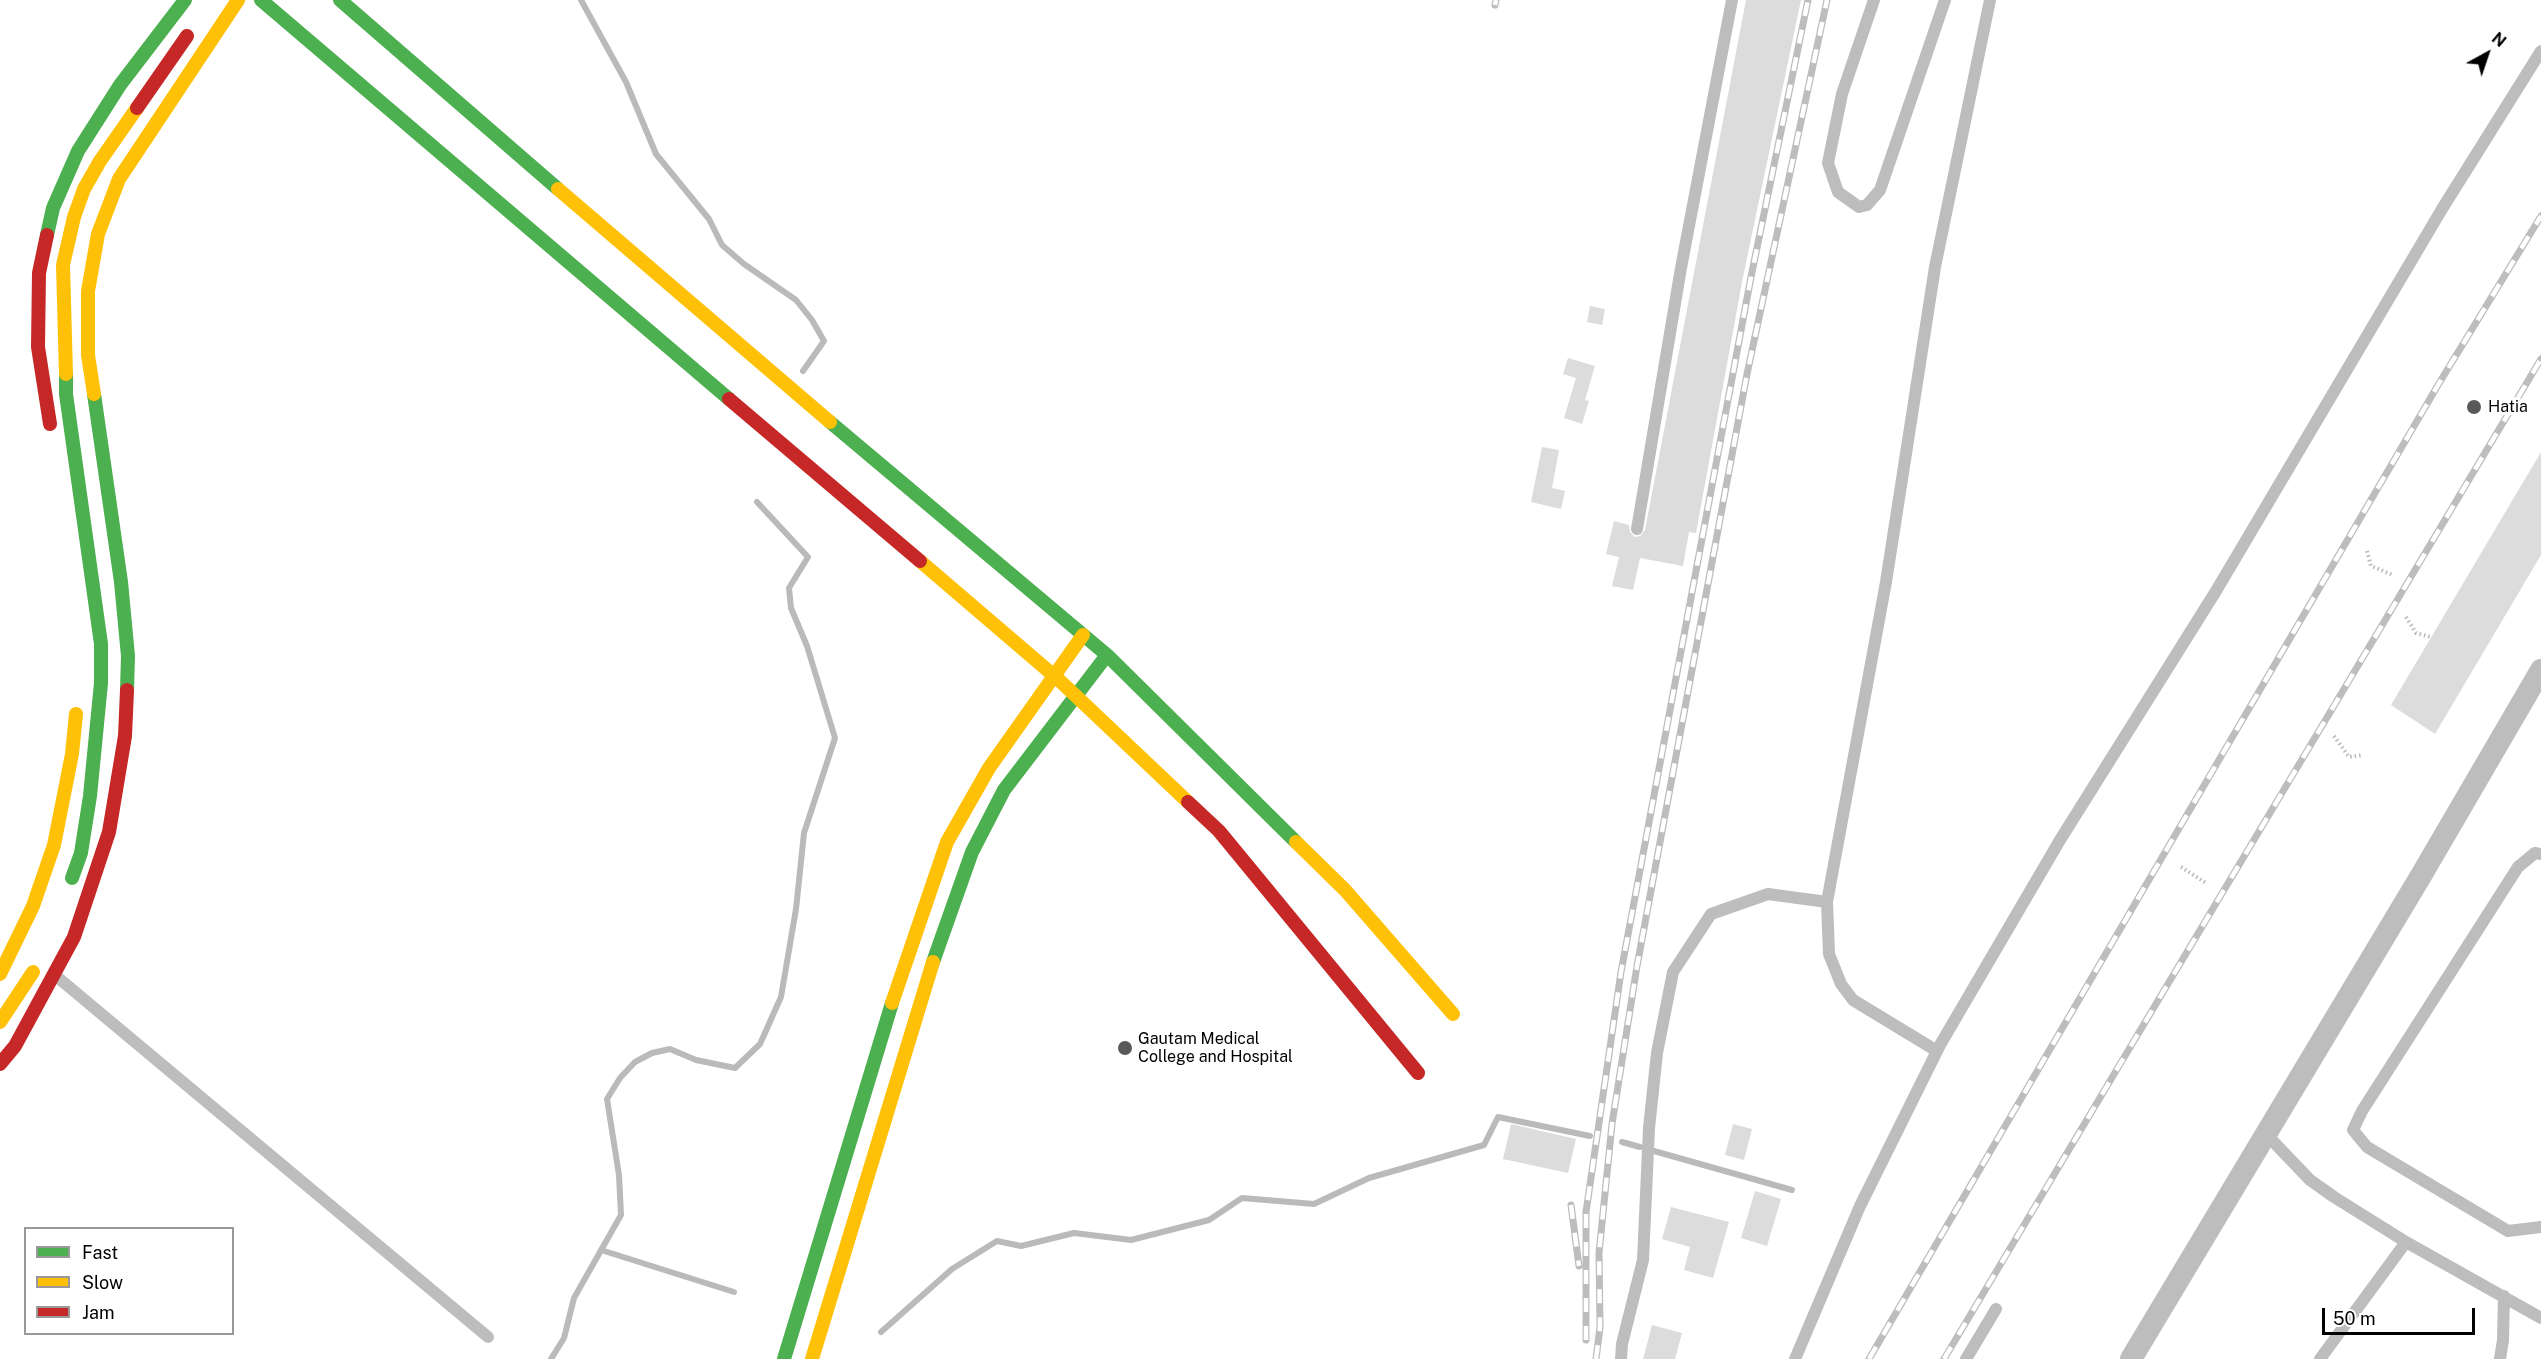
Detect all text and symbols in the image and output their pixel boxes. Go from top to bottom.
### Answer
north arrow [2457,24,2517,84]
text: N [2488,29,2510,51]
place label: Hatia [2488,397,2528,417]
marker: Hatia [2465,398,2483,416]
place label: Gautam Medical College and Hospital [1138,1029,1293,1067]
marker: Gautam Medical College and Hospital [1116,1039,1134,1057]
legend [24,1227,234,1335]
text: Fast [82,1242,118,1263]
text: Slow [82,1272,123,1293]
scale bar [2325,1296,2478,1334]
text: Jam [82,1302,115,1323]
text: 50 m [2333,1308,2376,1329]

